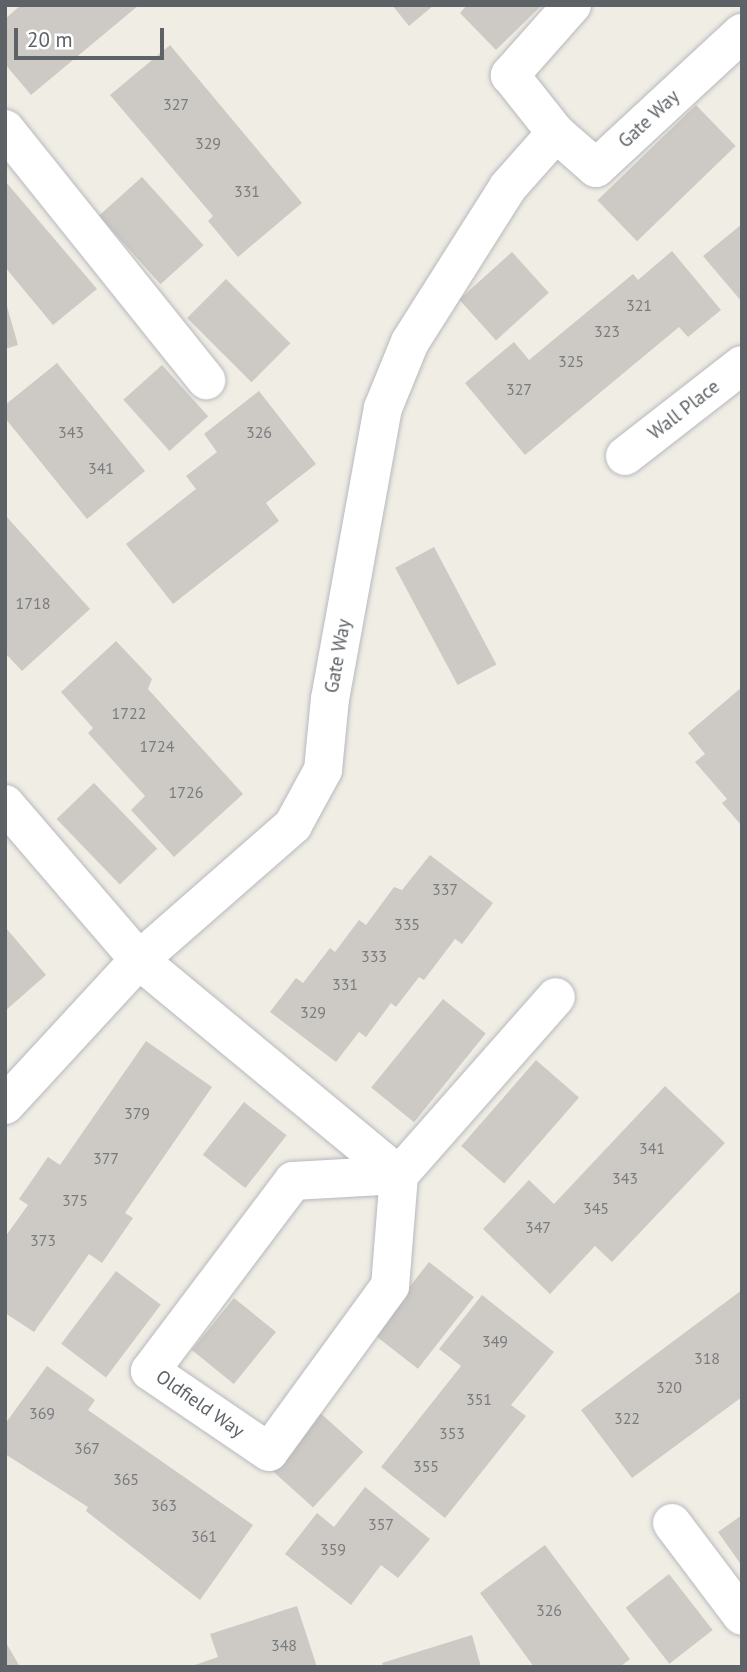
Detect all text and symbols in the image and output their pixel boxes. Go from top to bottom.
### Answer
scale bar [18,14,168,58]
text: 20 m [27,26,73,53]
street label: Gate Way [614,85,684,153]
house number: 327 [163,94,189,114]
house number: 329 [195,133,221,153]
house number: 331 [234,181,260,201]
house number: 321 [626,295,652,315]
house number: 323 [594,321,620,341]
house number: 325 [558,351,584,371]
street label: Wall Place [644,375,724,445]
house number: 327 [506,379,532,399]
house number: 343 [58,422,84,442]
house number: 326 [246,422,272,442]
house number: 341 [88,458,114,478]
house number: 1718 [16,593,50,613]
street label: Gate Way [320,617,356,695]
house number: 1722 [112,703,146,723]
house number: 1724 [140,736,174,756]
house number: 1726 [169,782,203,802]
house number: 337 [432,879,458,899]
house number: 335 [394,914,420,934]
house number: 333 [361,946,387,966]
house number: 331 [332,974,358,994]
house number: 329 [300,1002,326,1022]
house number: 379 [124,1103,150,1123]
house number: 341 [639,1138,665,1158]
house number: 377 [93,1148,119,1168]
house number: 343 [612,1168,638,1188]
house number: 375 [62,1190,88,1210]
house number: 345 [583,1198,609,1218]
house number: 347 [525,1217,551,1237]
house number: 373 [30,1230,56,1250]
house number: 349 [482,1331,508,1351]
house number: 318 [694,1348,720,1368]
street label: Oldfield Way [151,1365,249,1443]
house number: 320 [656,1377,682,1397]
house number: 351 [466,1389,492,1409]
house number: 369 [29,1403,55,1423]
house number: 322 [614,1408,640,1428]
house number: 353 [439,1423,465,1443]
house number: 367 [74,1438,100,1458]
house number: 355 [413,1456,439,1476]
house number: 365 [113,1469,139,1489]
house number: 363 [151,1495,177,1515]
house number: 357 [368,1514,394,1534]
house number: 361 [191,1526,217,1546]
house number: 359 [320,1539,346,1559]
house number: 326 [536,1600,562,1620]
house number: 348 [271,1635,297,1655]

